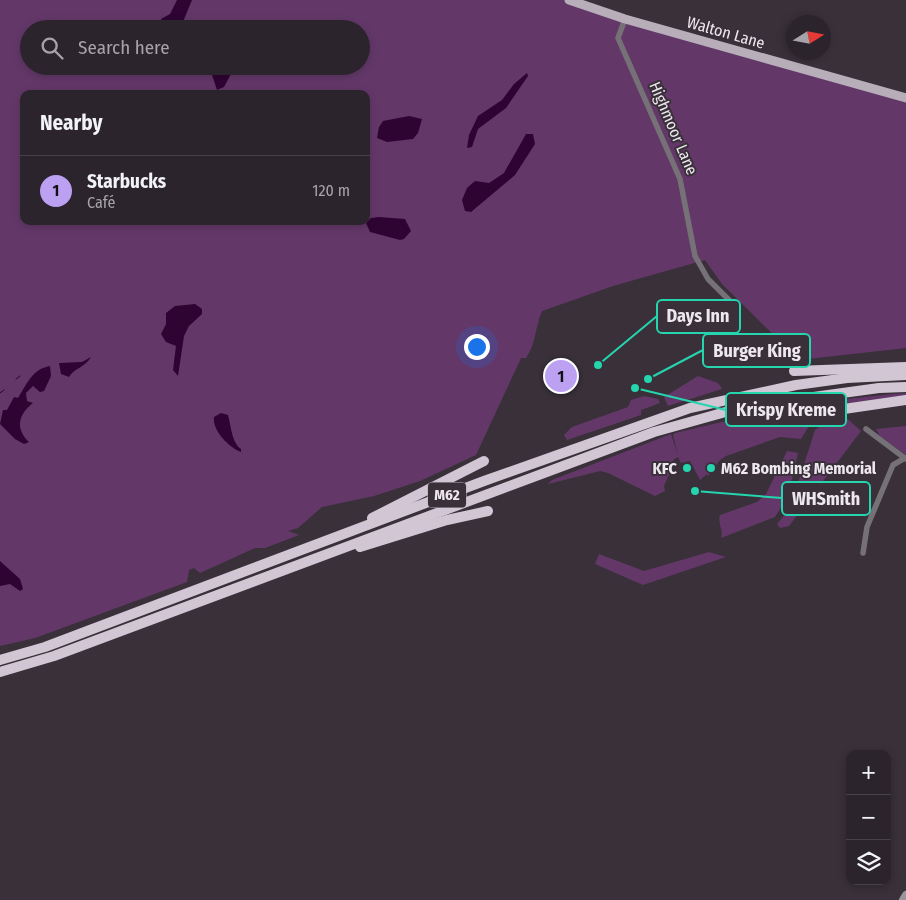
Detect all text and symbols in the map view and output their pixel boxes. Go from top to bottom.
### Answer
street label: Walton Lane [685,12,767,53]
north arrow [786,15,831,60]
search box [20,20,370,75]
icon: search [38,34,66,62]
text: Search here [78,36,170,59]
street label: Highmoor Lane [645,79,702,178]
text: Nearby [40,110,102,136]
text: Starbucks [87,170,166,193]
text: 1 [53,181,59,200]
text: 120 m [312,181,350,200]
text: Café [87,193,115,212]
callout: Days Inn [657,300,740,333]
text: Days Inn [667,305,729,327]
your location [464,334,490,360]
callout: Burger King [703,334,810,367]
text: Burger King [713,340,801,362]
pin: 1 [545,357,577,395]
callout: Krispy Kreme [726,393,846,426]
text: Krispy Kreme [736,399,836,421]
place label: KFC [653,459,678,478]
place label: M62 Bombing Memorial [721,459,877,478]
marker: KFC [681,462,693,474]
marker: M62 Bombing Memorial [705,462,717,474]
road number: M62 [428,482,466,508]
callout: WHSmith [782,482,870,515]
text: WHSmith [792,488,860,510]
map controls [846,750,891,885]
button: + [846,750,891,795]
button: − [846,795,891,840]
button: layers [846,840,891,885]

